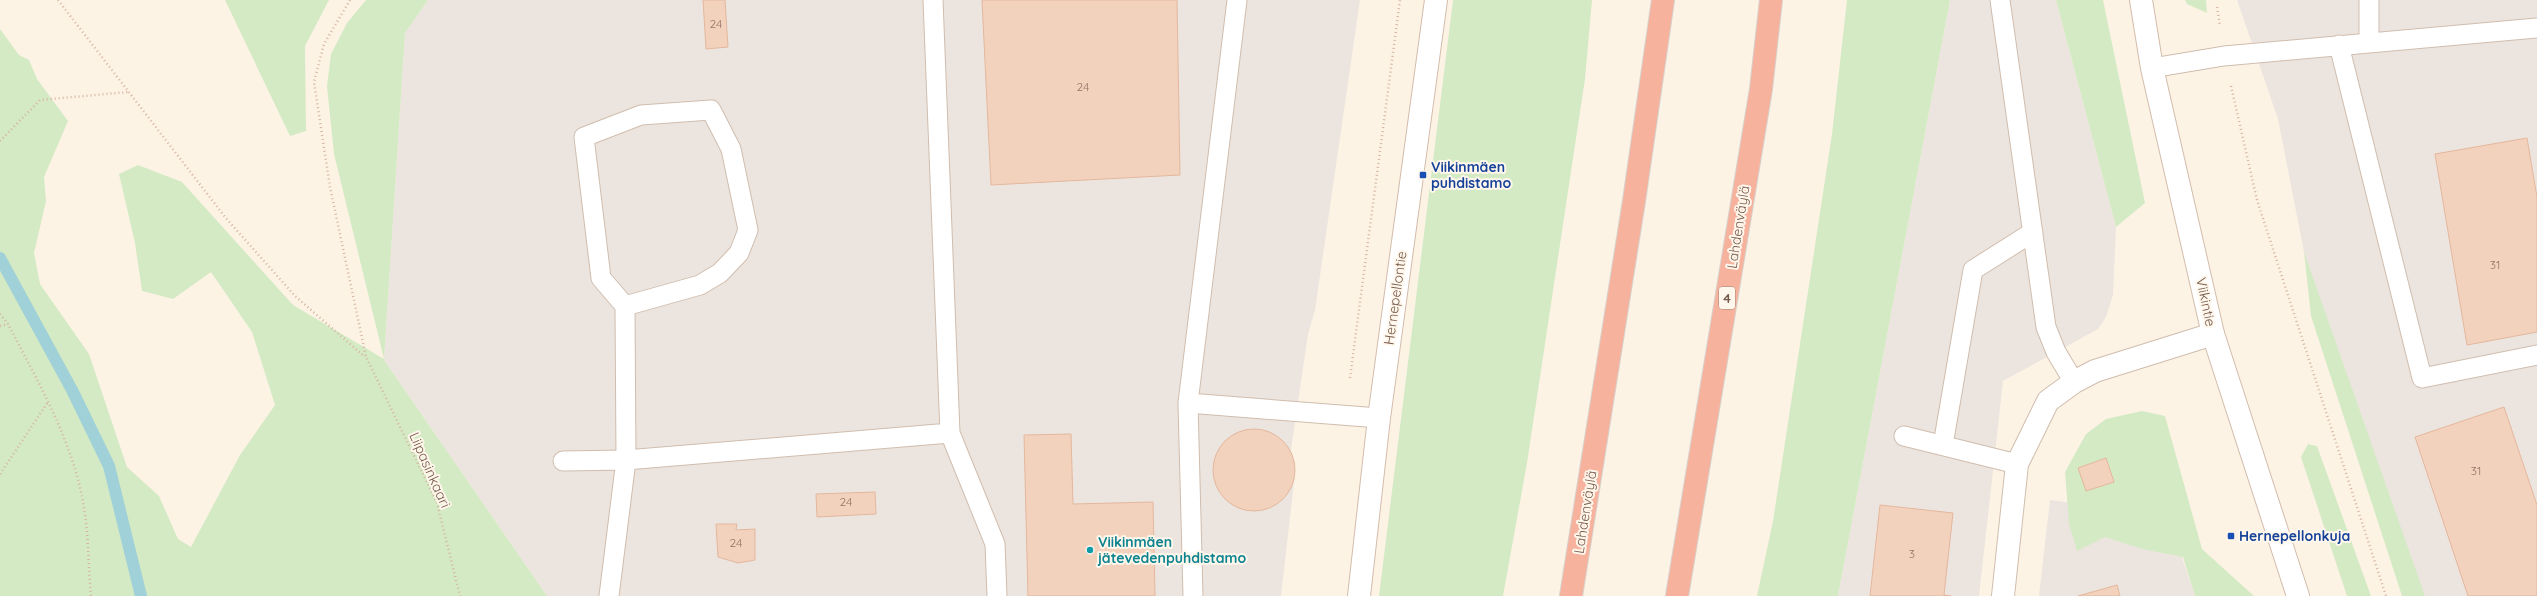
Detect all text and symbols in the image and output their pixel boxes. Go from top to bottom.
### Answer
house number: 24 [710,16,722,31]
house number: 24 [1077,79,1089,94]
place label: Viikinmäen puhdistamo [1431,158,1511,192]
marker: Viikinmäen puhdistamo [1418,170,1428,180]
street label: Lahdenväylä [1723,184,1753,270]
street label: Hernepellontie [1380,250,1410,346]
house number: 31 [2490,257,2500,272]
street label: Viikintie [2192,276,2220,328]
road number: 4 [1719,287,1735,309]
street label: Liipasinkaari [405,429,455,511]
house number: 31 [2471,463,2481,478]
street label: Lahdenväylä [1570,469,1600,555]
house number: 24 [840,494,852,509]
place label: Hernepellonkuja [2239,527,2350,545]
marker: Hernepellonkuja [2226,531,2236,541]
place label: Viikinmäen jätevedenpuhdistamo [1097,533,1246,567]
house number: 24 [730,535,742,550]
marker: Viikinmäen jätevedenpuhdistamo [1085,545,1095,555]
house number: 3 [1909,546,1915,561]

